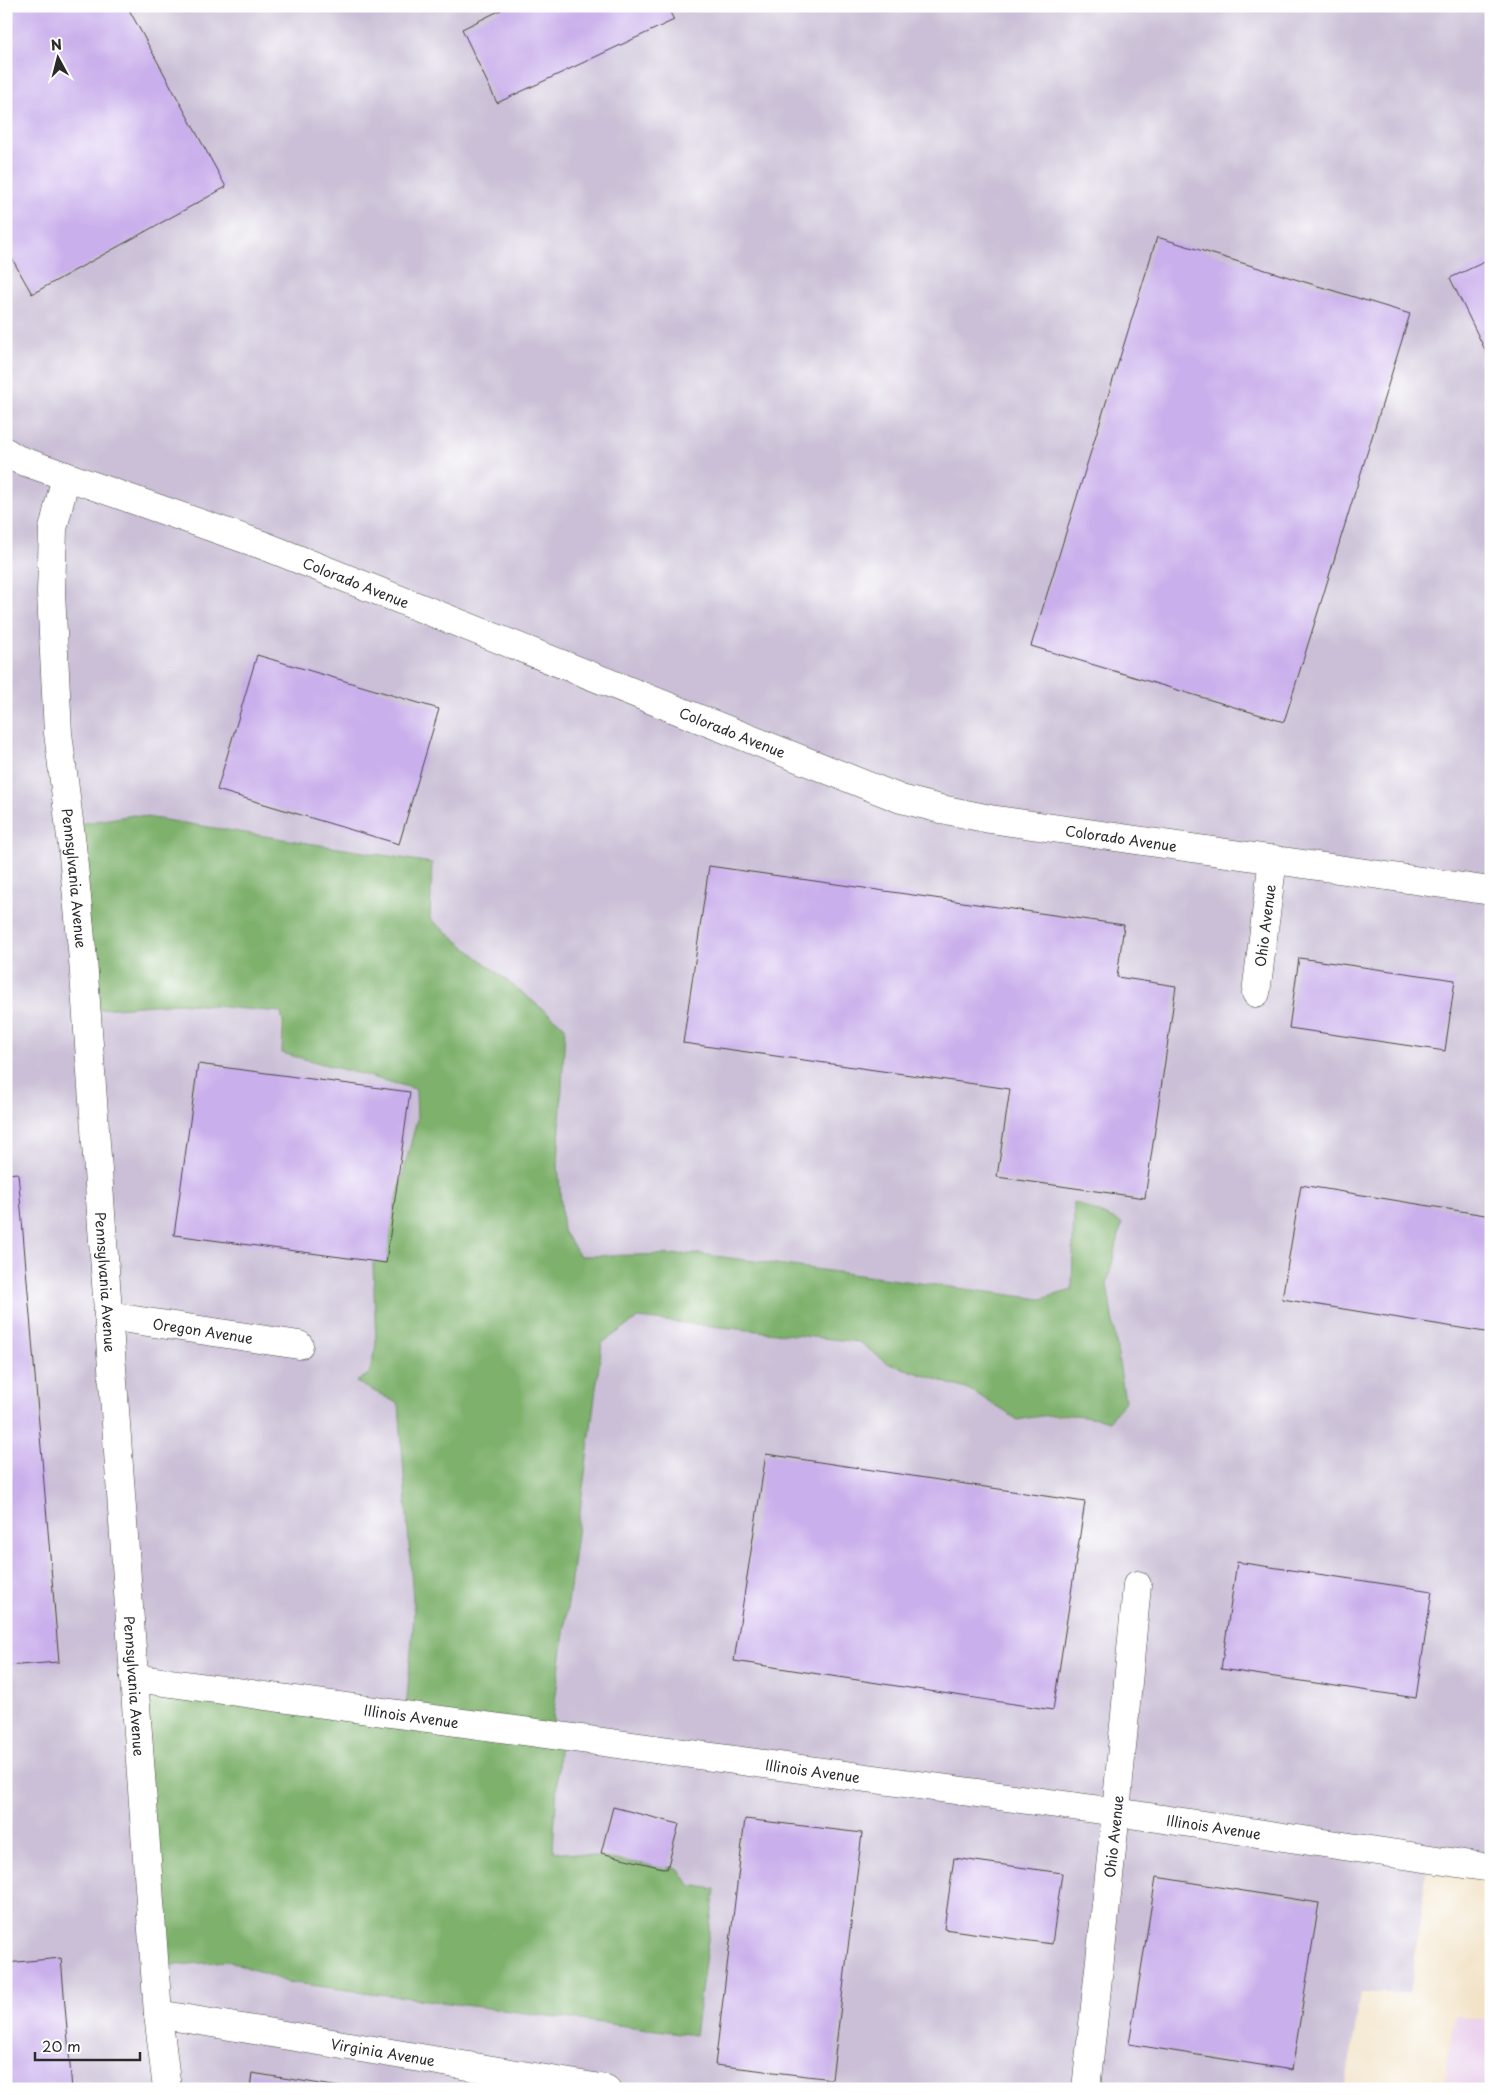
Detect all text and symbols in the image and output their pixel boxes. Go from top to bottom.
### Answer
north arrow [32,32,82,82]
text: N [50,34,63,56]
street label: Colorado Avenue [300,552,413,613]
street label: Colorado Avenue [676,701,789,763]
street label: Pennsylvania Avenue [57,807,92,950]
street label: Colorado Avenue [1064,819,1179,856]
street label: Ohio Avenue [1249,883,1280,968]
street label: Pennsylvania Avenue [90,1211,121,1353]
street label: Oregon Avenue [151,1312,255,1348]
street label: Pennsylvania Avenue [119,1615,150,1757]
street label: Illinois Avenue [363,1699,460,1733]
street label: Illinois Avenue [764,1754,862,1788]
street label: Ohio Avenue [1098,1794,1128,1879]
street label: Illinois Avenue [1165,1809,1263,1844]
scale bar [35,2030,140,2062]
street label: Virginia Avenue [329,2033,437,2071]
text: 20 m [42,2034,81,2057]

